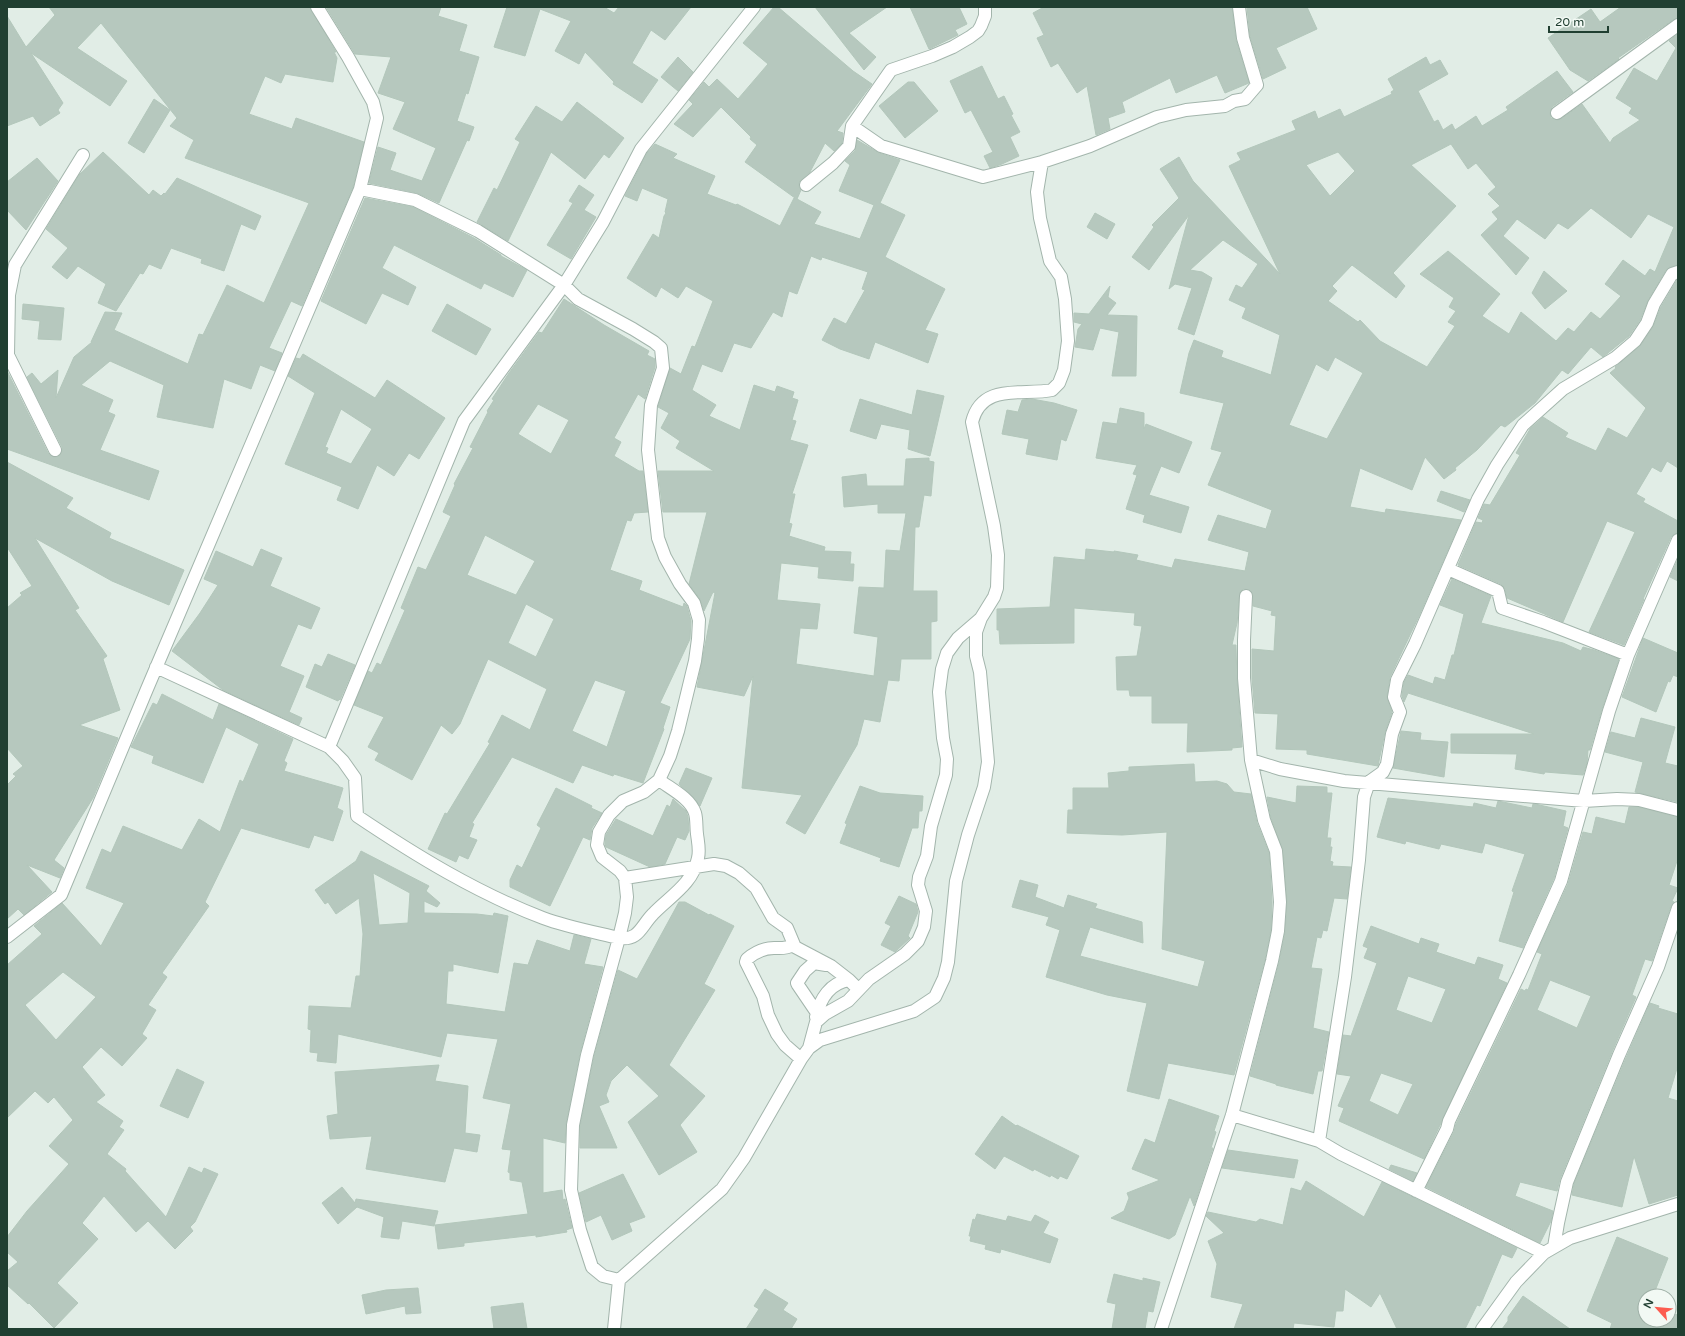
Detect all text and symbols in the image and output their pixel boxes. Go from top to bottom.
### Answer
scale bar [1549,8,1608,34]
text: 20 m [1555,15,1584,29]
north arrow [1637,1288,1677,1328]
text: N [1641,1297,1656,1311]

